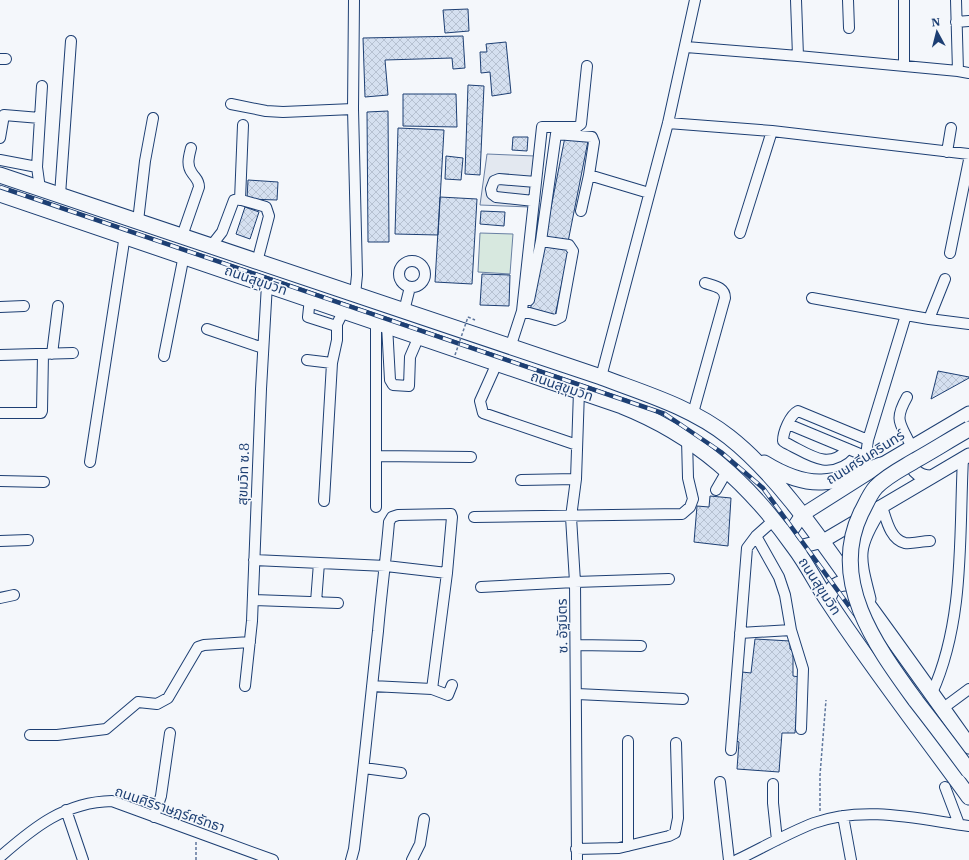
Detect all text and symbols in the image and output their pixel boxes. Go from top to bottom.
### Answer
north arrow [917,12,957,52]
text: N [931,15,941,30]
street label: ถนนสุขุมวิท [222,261,290,299]
street label: ถนนสุขุมวิท [528,367,596,405]
street label: ถนนศรีนครินทร์ [822,425,908,488]
street label: สุขมวิท ซ.8 [233,442,253,506]
street label: ถนนสุขุมวิท [795,554,845,618]
street label: ซ. อัฐมิตร [553,598,571,654]
street label: ถนนศิริราษฎร์ศรัทธา [113,782,227,836]

